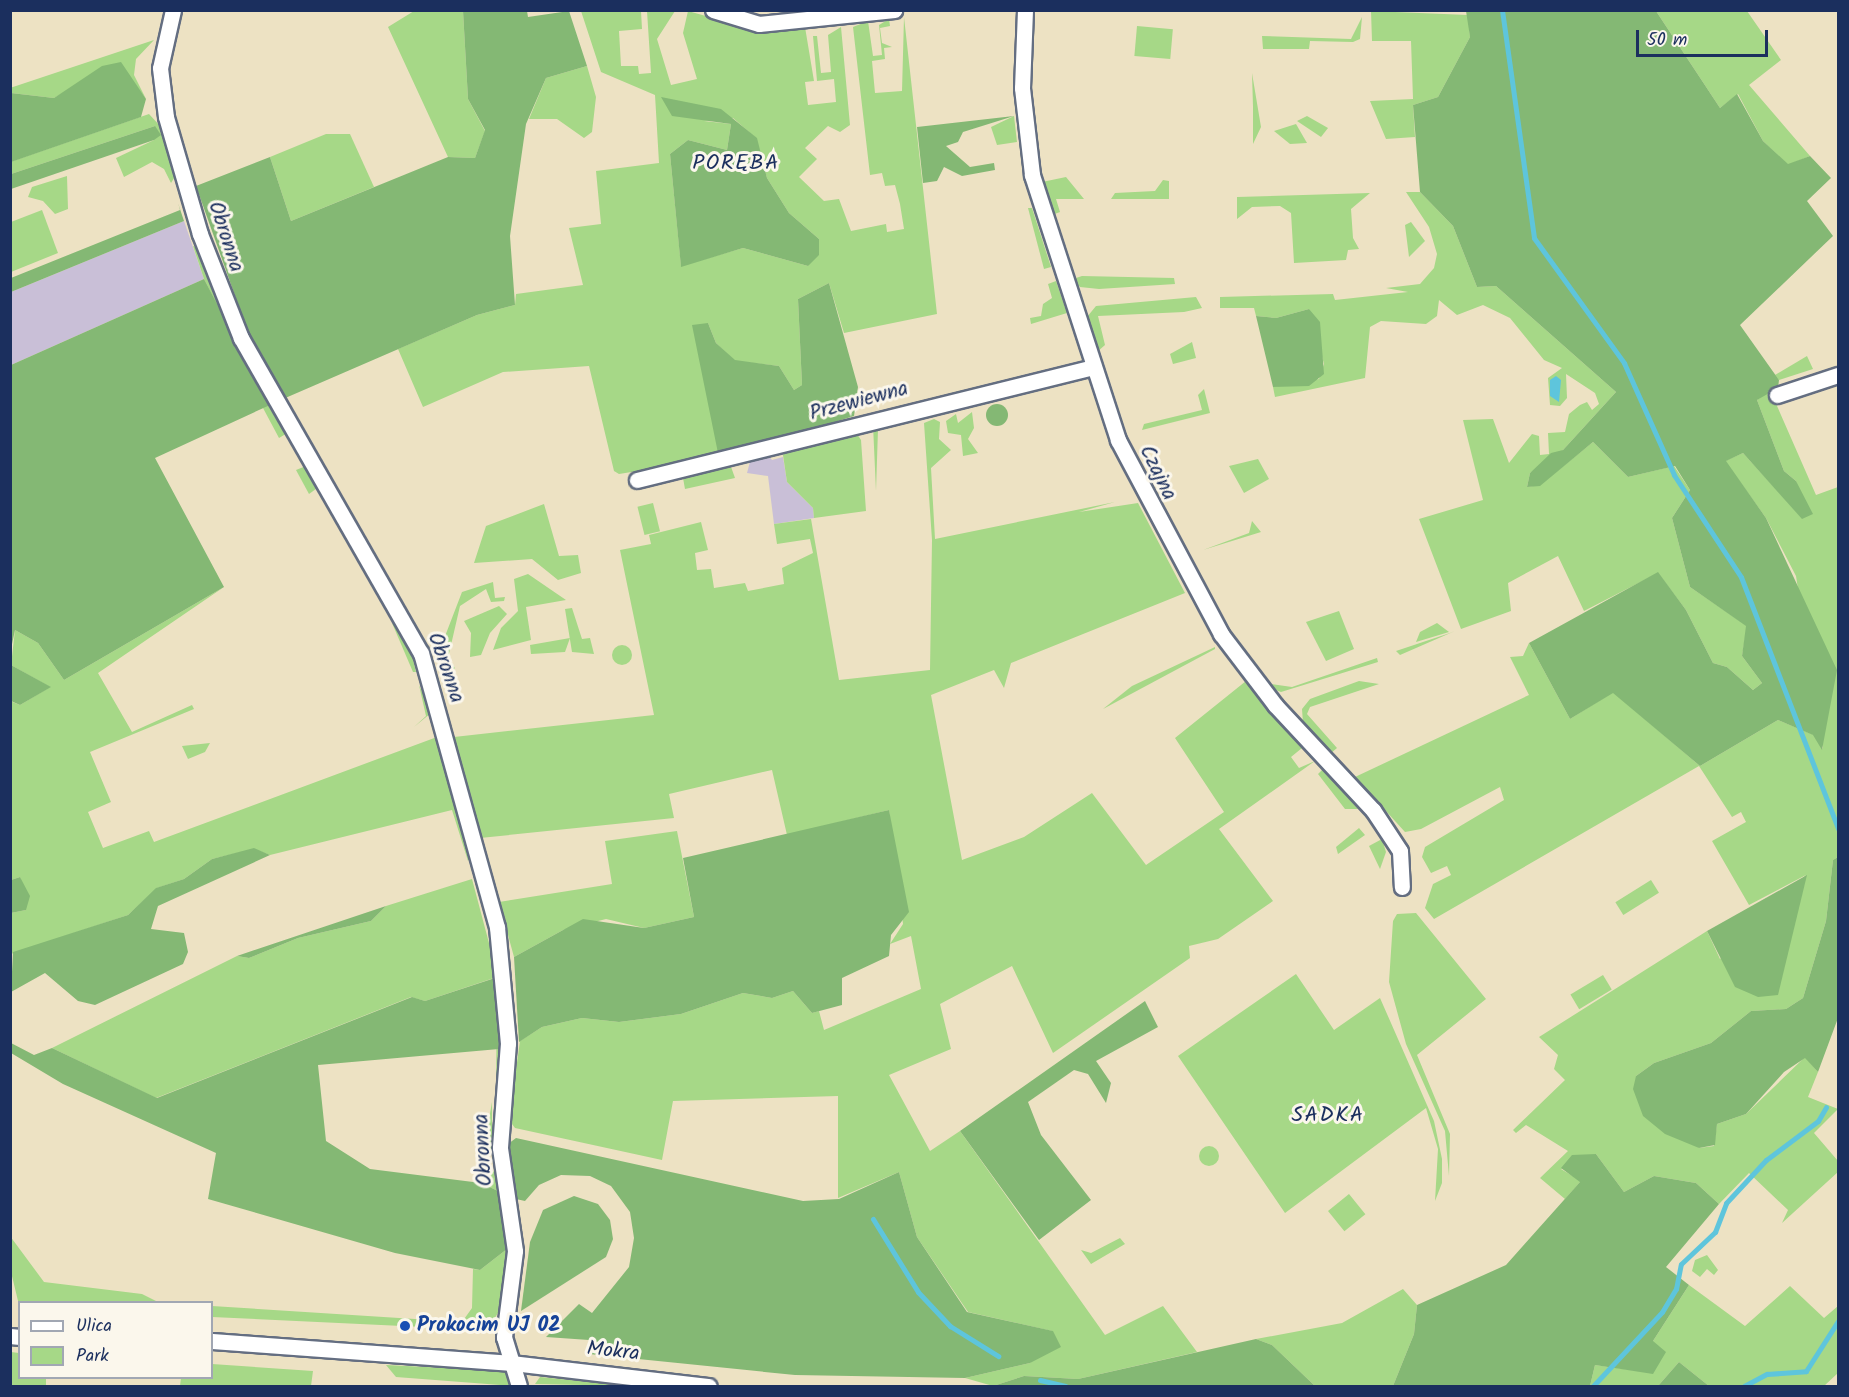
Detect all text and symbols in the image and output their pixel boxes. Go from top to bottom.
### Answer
scale bar [1639,18,1771,56]
text: 50 m [1647,26,1687,55]
district label: PORĘBA [692,151,780,177]
street label: Obronna [202,199,248,275]
street label: Przewiewna [807,377,911,427]
street label: Czajna [1133,441,1181,505]
street label: Obronna [421,630,469,706]
district label: SADKA [1291,1103,1365,1129]
street label: Obronna [470,1113,498,1187]
legend [18,1301,213,1379]
text: Ulica [76,1312,112,1341]
place label: Prokocim UJ 02 [417,1313,560,1339]
marker: Prokocim UJ 02 [398,1319,412,1333]
street label: Mokra [585,1337,641,1367]
text: Park [76,1342,109,1371]

